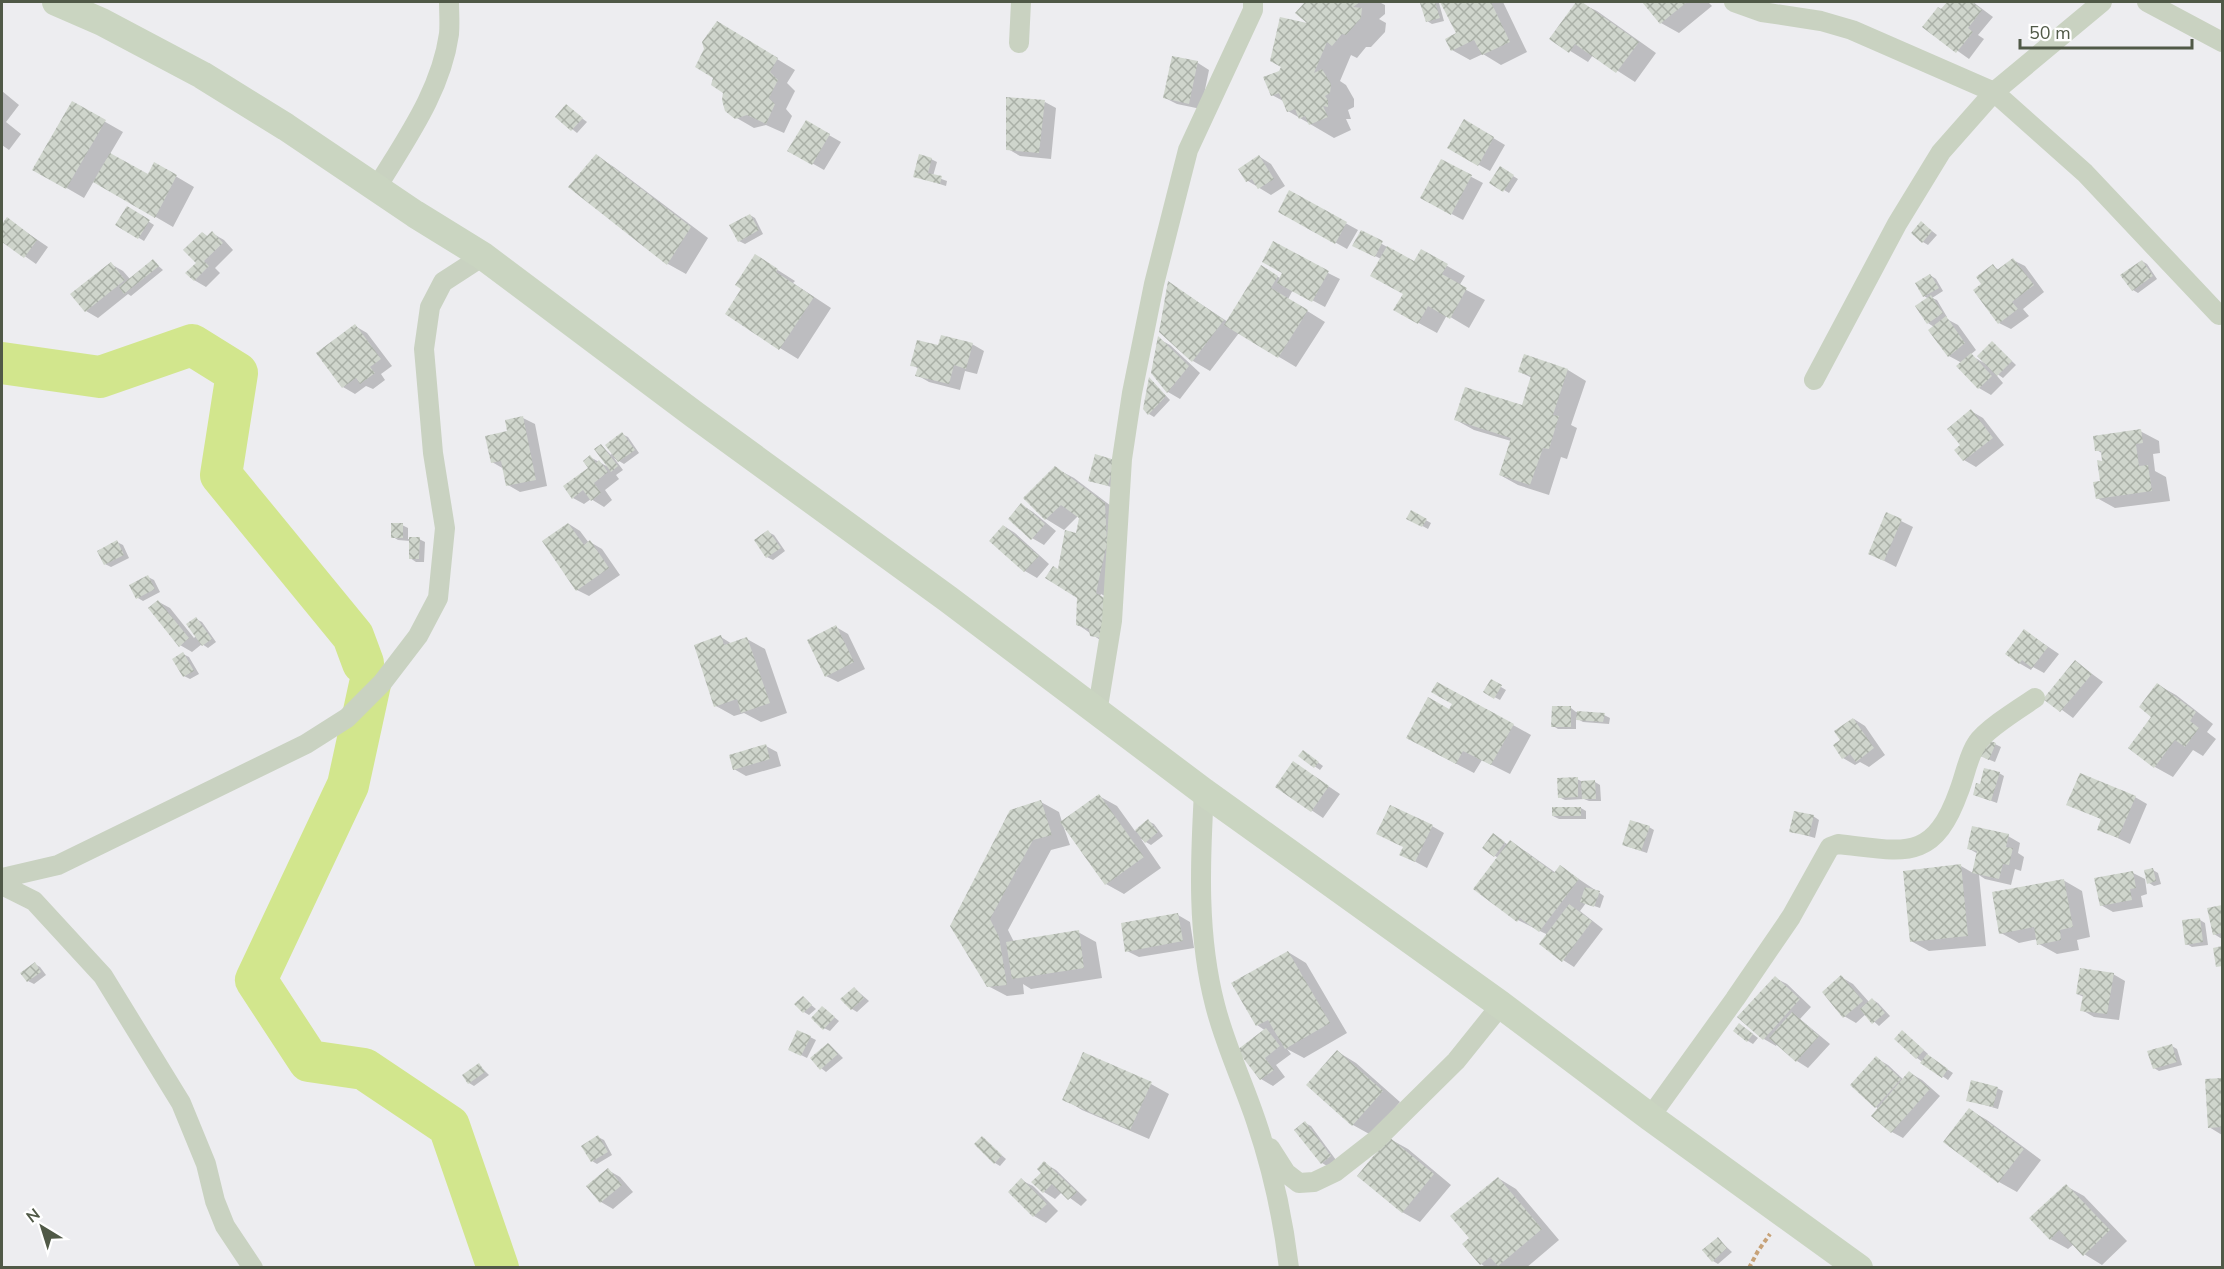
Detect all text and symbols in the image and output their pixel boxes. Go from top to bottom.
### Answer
scale bar [2020,12,2192,50]
text: 50 m [2029,21,2071,45]
north arrow [12,1197,72,1257]
text: N [22,1204,45,1228]

